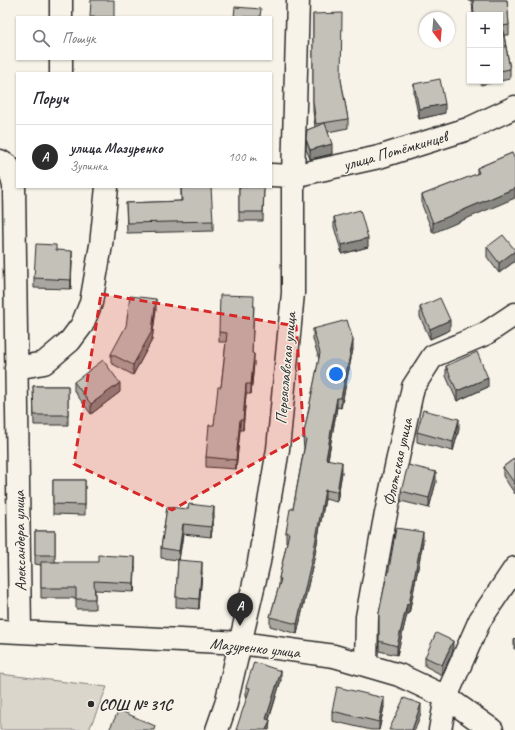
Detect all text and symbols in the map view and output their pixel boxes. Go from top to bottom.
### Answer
north arrow [419,12,455,48]
map controls [467,12,503,84]
button: + [467,12,503,48]
search box [16,16,272,60]
icon: search [30,27,52,49]
text: Пошук [62,29,95,48]
button: − [467,48,503,84]
text: Поруч [32,88,68,109]
street label: улица Потёмкинцев [340,126,453,176]
text: улица Мазуренко [70,139,163,158]
text: A [42,149,48,165]
text: 100 m [228,149,256,165]
text: Зупинка [70,158,107,174]
street label: Переяславская улица [271,310,301,425]
your location [326,364,346,384]
street label: Флотская улица [379,415,417,508]
street label: Александера улица [9,489,31,592]
pin: A [227,593,253,626]
street label: Мазуренко улица [209,633,302,663]
place label: СОШ № 31С [99,695,174,715]
marker: СОШ № 31С [86,699,96,709]

